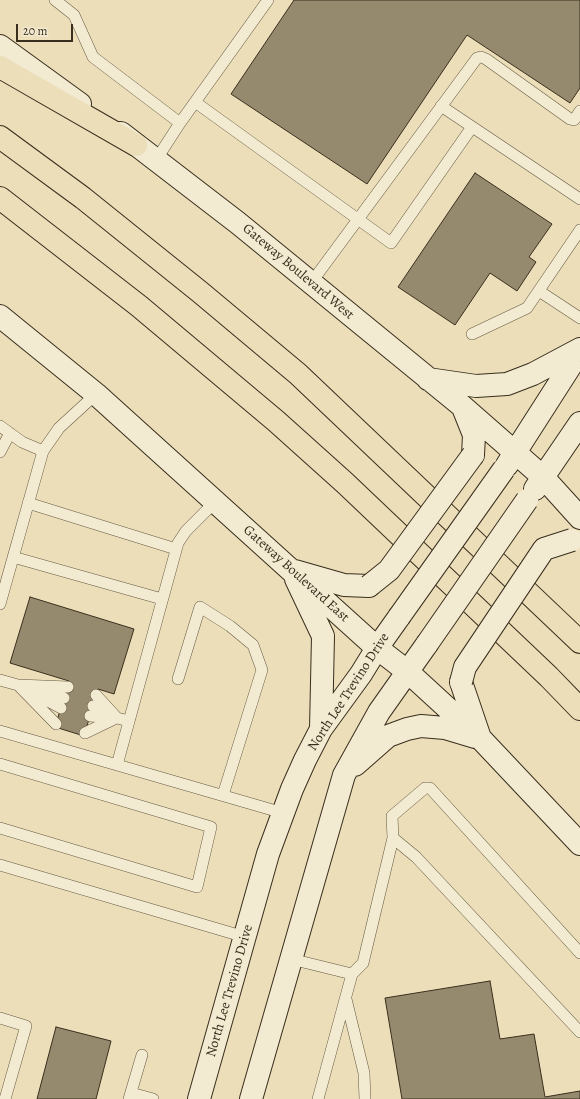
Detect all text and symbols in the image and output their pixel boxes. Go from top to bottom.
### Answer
scale bar [18,16,75,42]
text: 20 m [23,23,47,39]
street label: Gateway Boulevard West [239,220,357,324]
street label: Gateway Boulevard East [240,522,352,626]
street label: North Lee Trevino Drive [305,630,393,754]
street label: North Lee Trevino Drive [203,923,257,1059]

